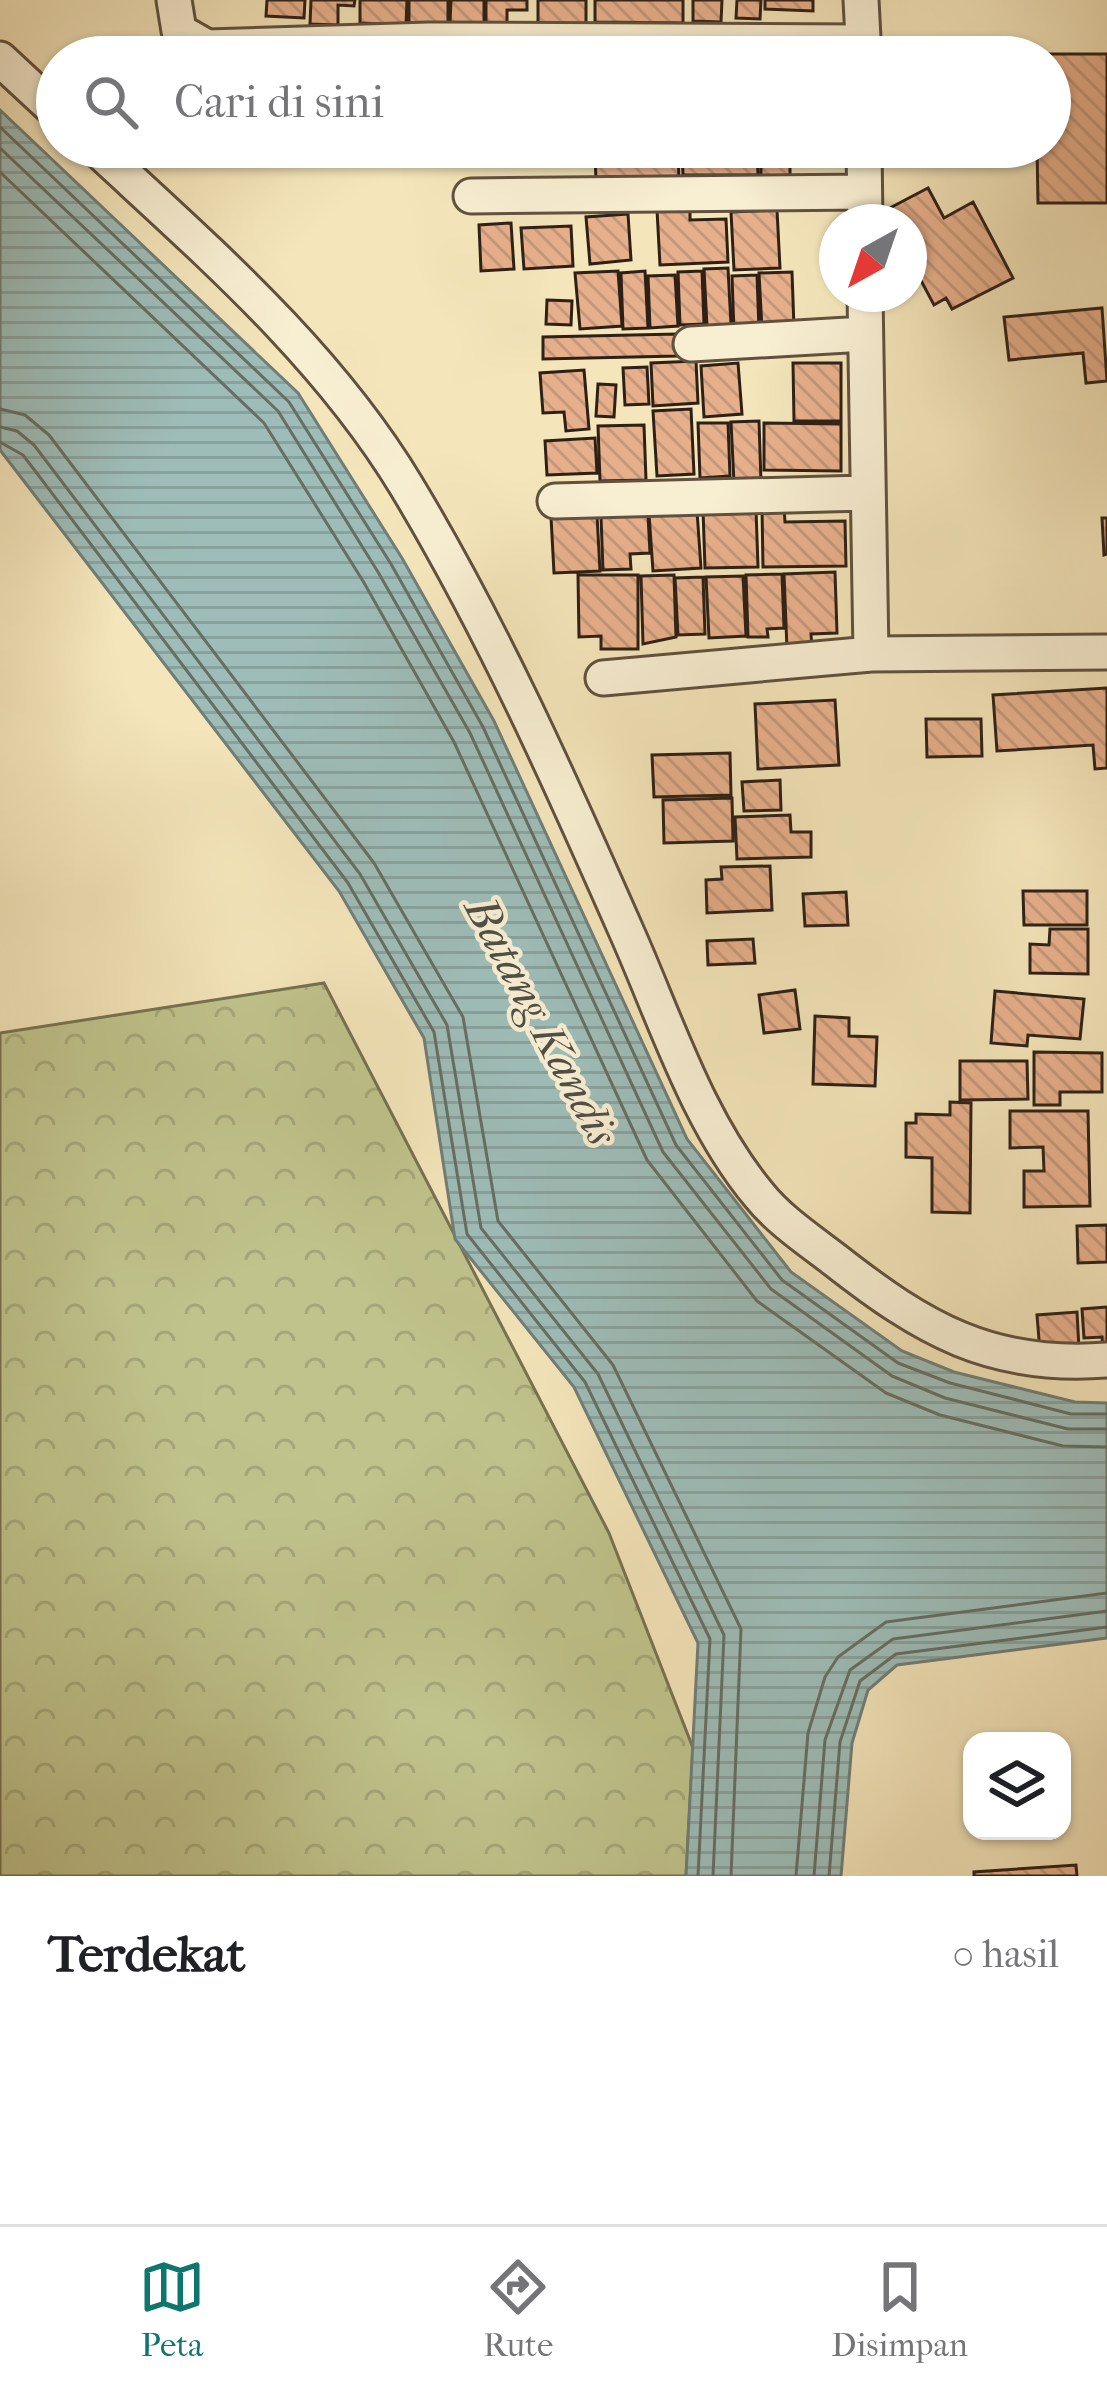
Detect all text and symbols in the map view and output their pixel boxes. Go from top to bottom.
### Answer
search box [36,36,1071,168]
icon: search [78,69,144,135]
text: Cari di sini [174,76,384,129]
north arrow [819,204,927,312]
water label: Batang Kandis [452,885,629,1155]
map controls [963,1732,1071,1840]
button: layers [963,1732,1071,1840]
text: Terdekat [48,1924,245,1984]
text: 0 hasil [952,1931,1059,1977]
tab: Peta [139,2254,205,2365]
tab: Rute [483,2254,553,2365]
tab: Disimpan [831,2254,968,2365]

